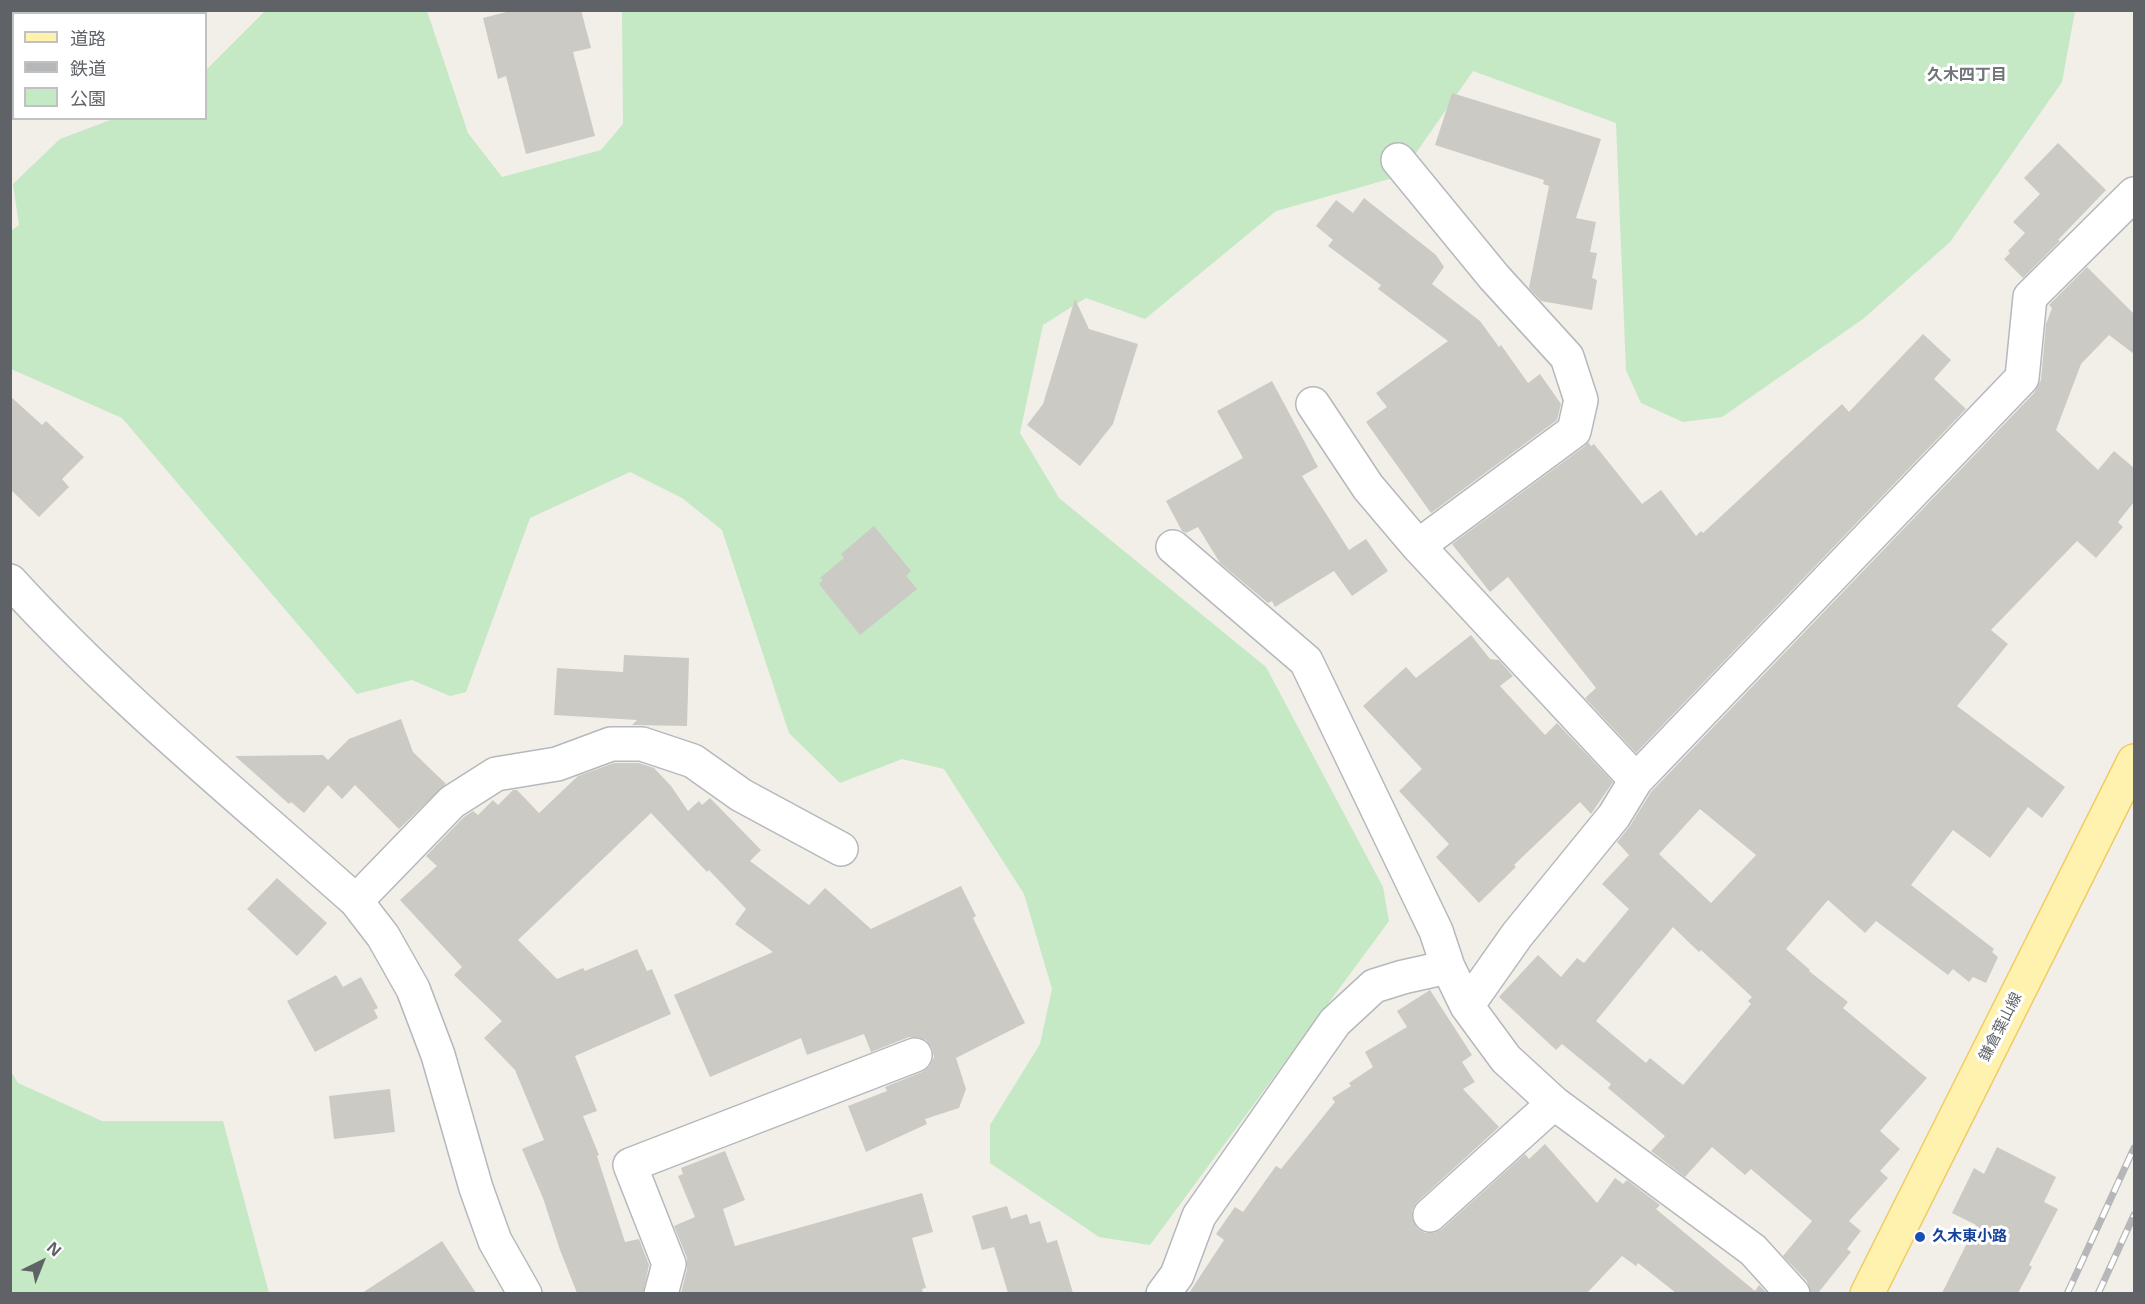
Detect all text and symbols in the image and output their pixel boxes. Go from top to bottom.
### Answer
legend [12,12,207,120]
text: 道路 [70,26,106,50]
text: 鉄道 [70,56,106,80]
district label: 久木四丁目 [1927,65,2007,85]
text: 公園 [70,86,106,110]
street label: 鎌倉葉山線 [1976,990,2026,1064]
place label: 久木東小路 [1932,1228,2007,1246]
marker: 久木東小路 [1913,1230,1927,1244]
north arrow [12,1232,72,1292]
text: N [42,1236,67,1261]

